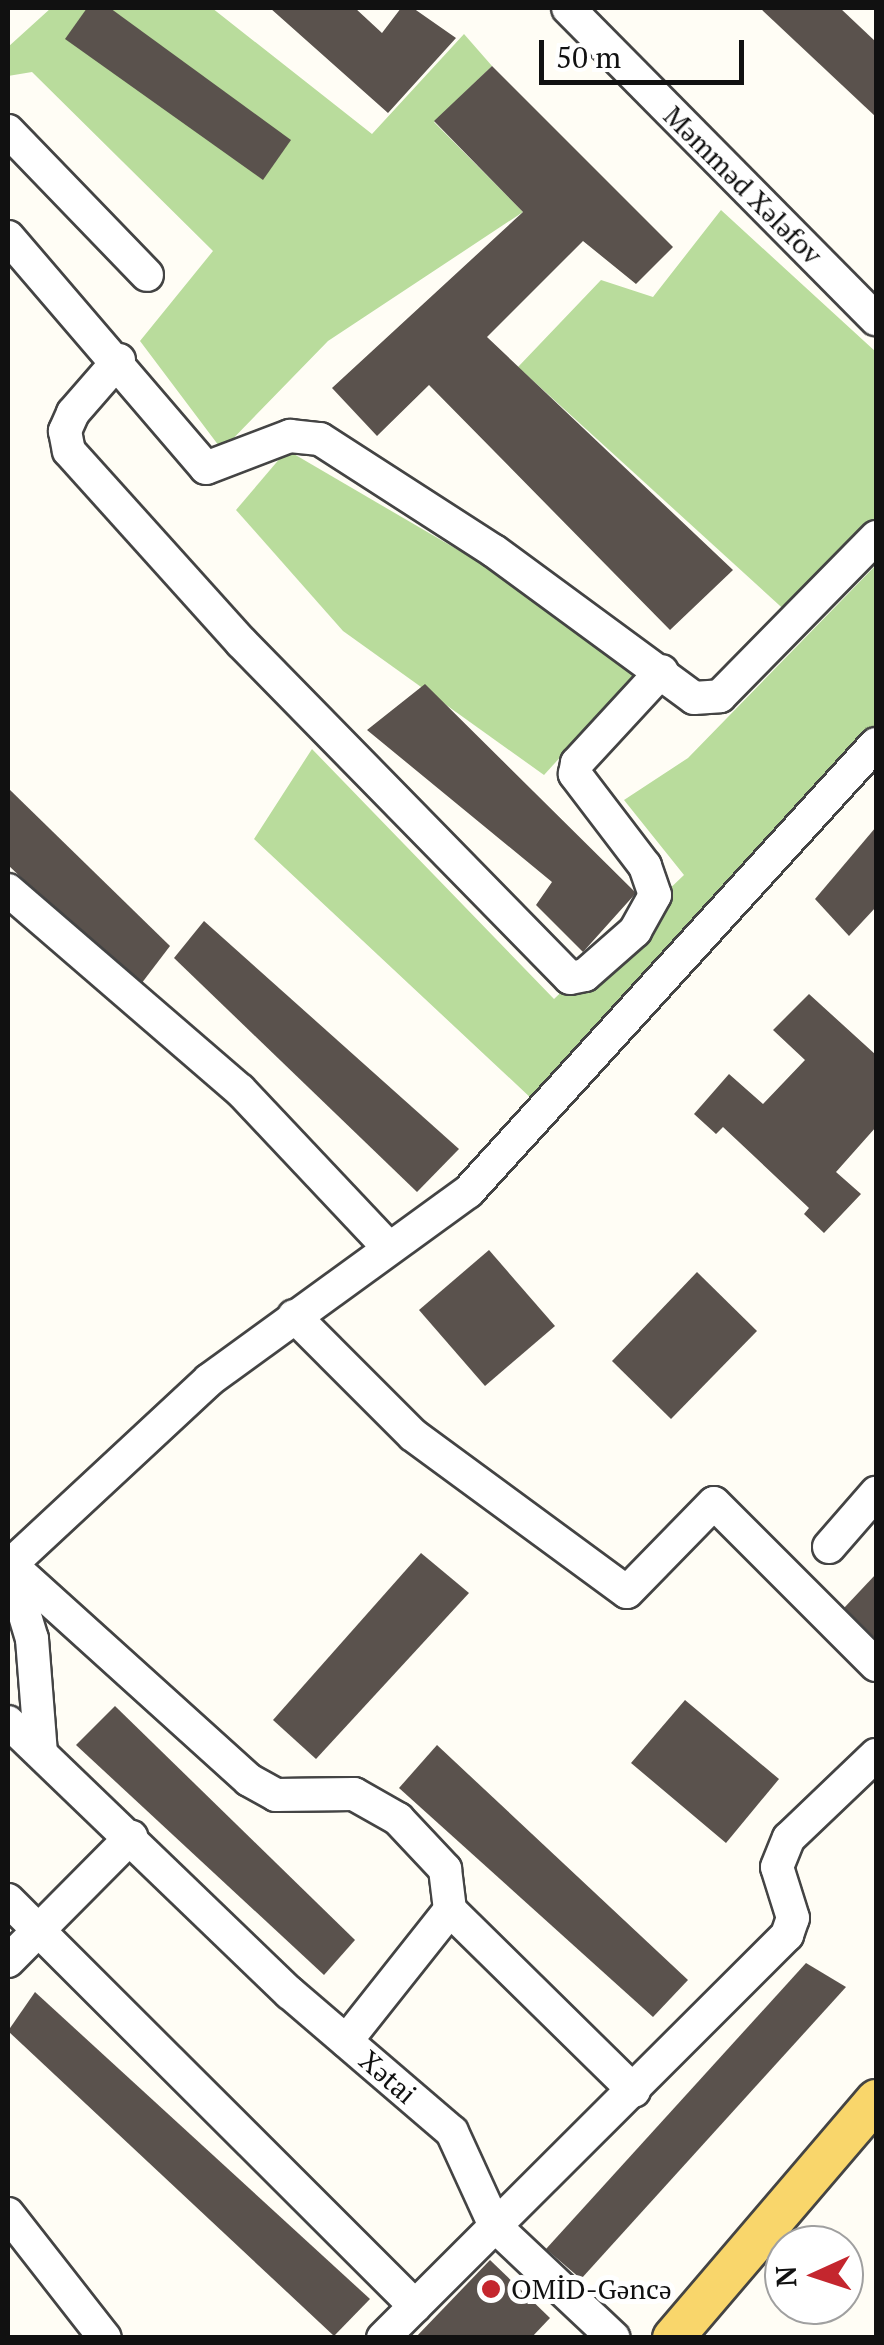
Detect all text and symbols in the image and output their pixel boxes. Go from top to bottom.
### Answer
scale bar [544,20,749,82]
text: 50 m [556,37,621,77]
street label: Məmməd Xələfov [657,99,829,271]
street label: Xətai [353,2043,423,2111]
north arrow [764,2225,864,2325]
text: N [767,2265,805,2288]
place label: OMİD-Gəncə [511,2272,671,2306]
marker: OMİD-Gəncə [480,2278,502,2300]

